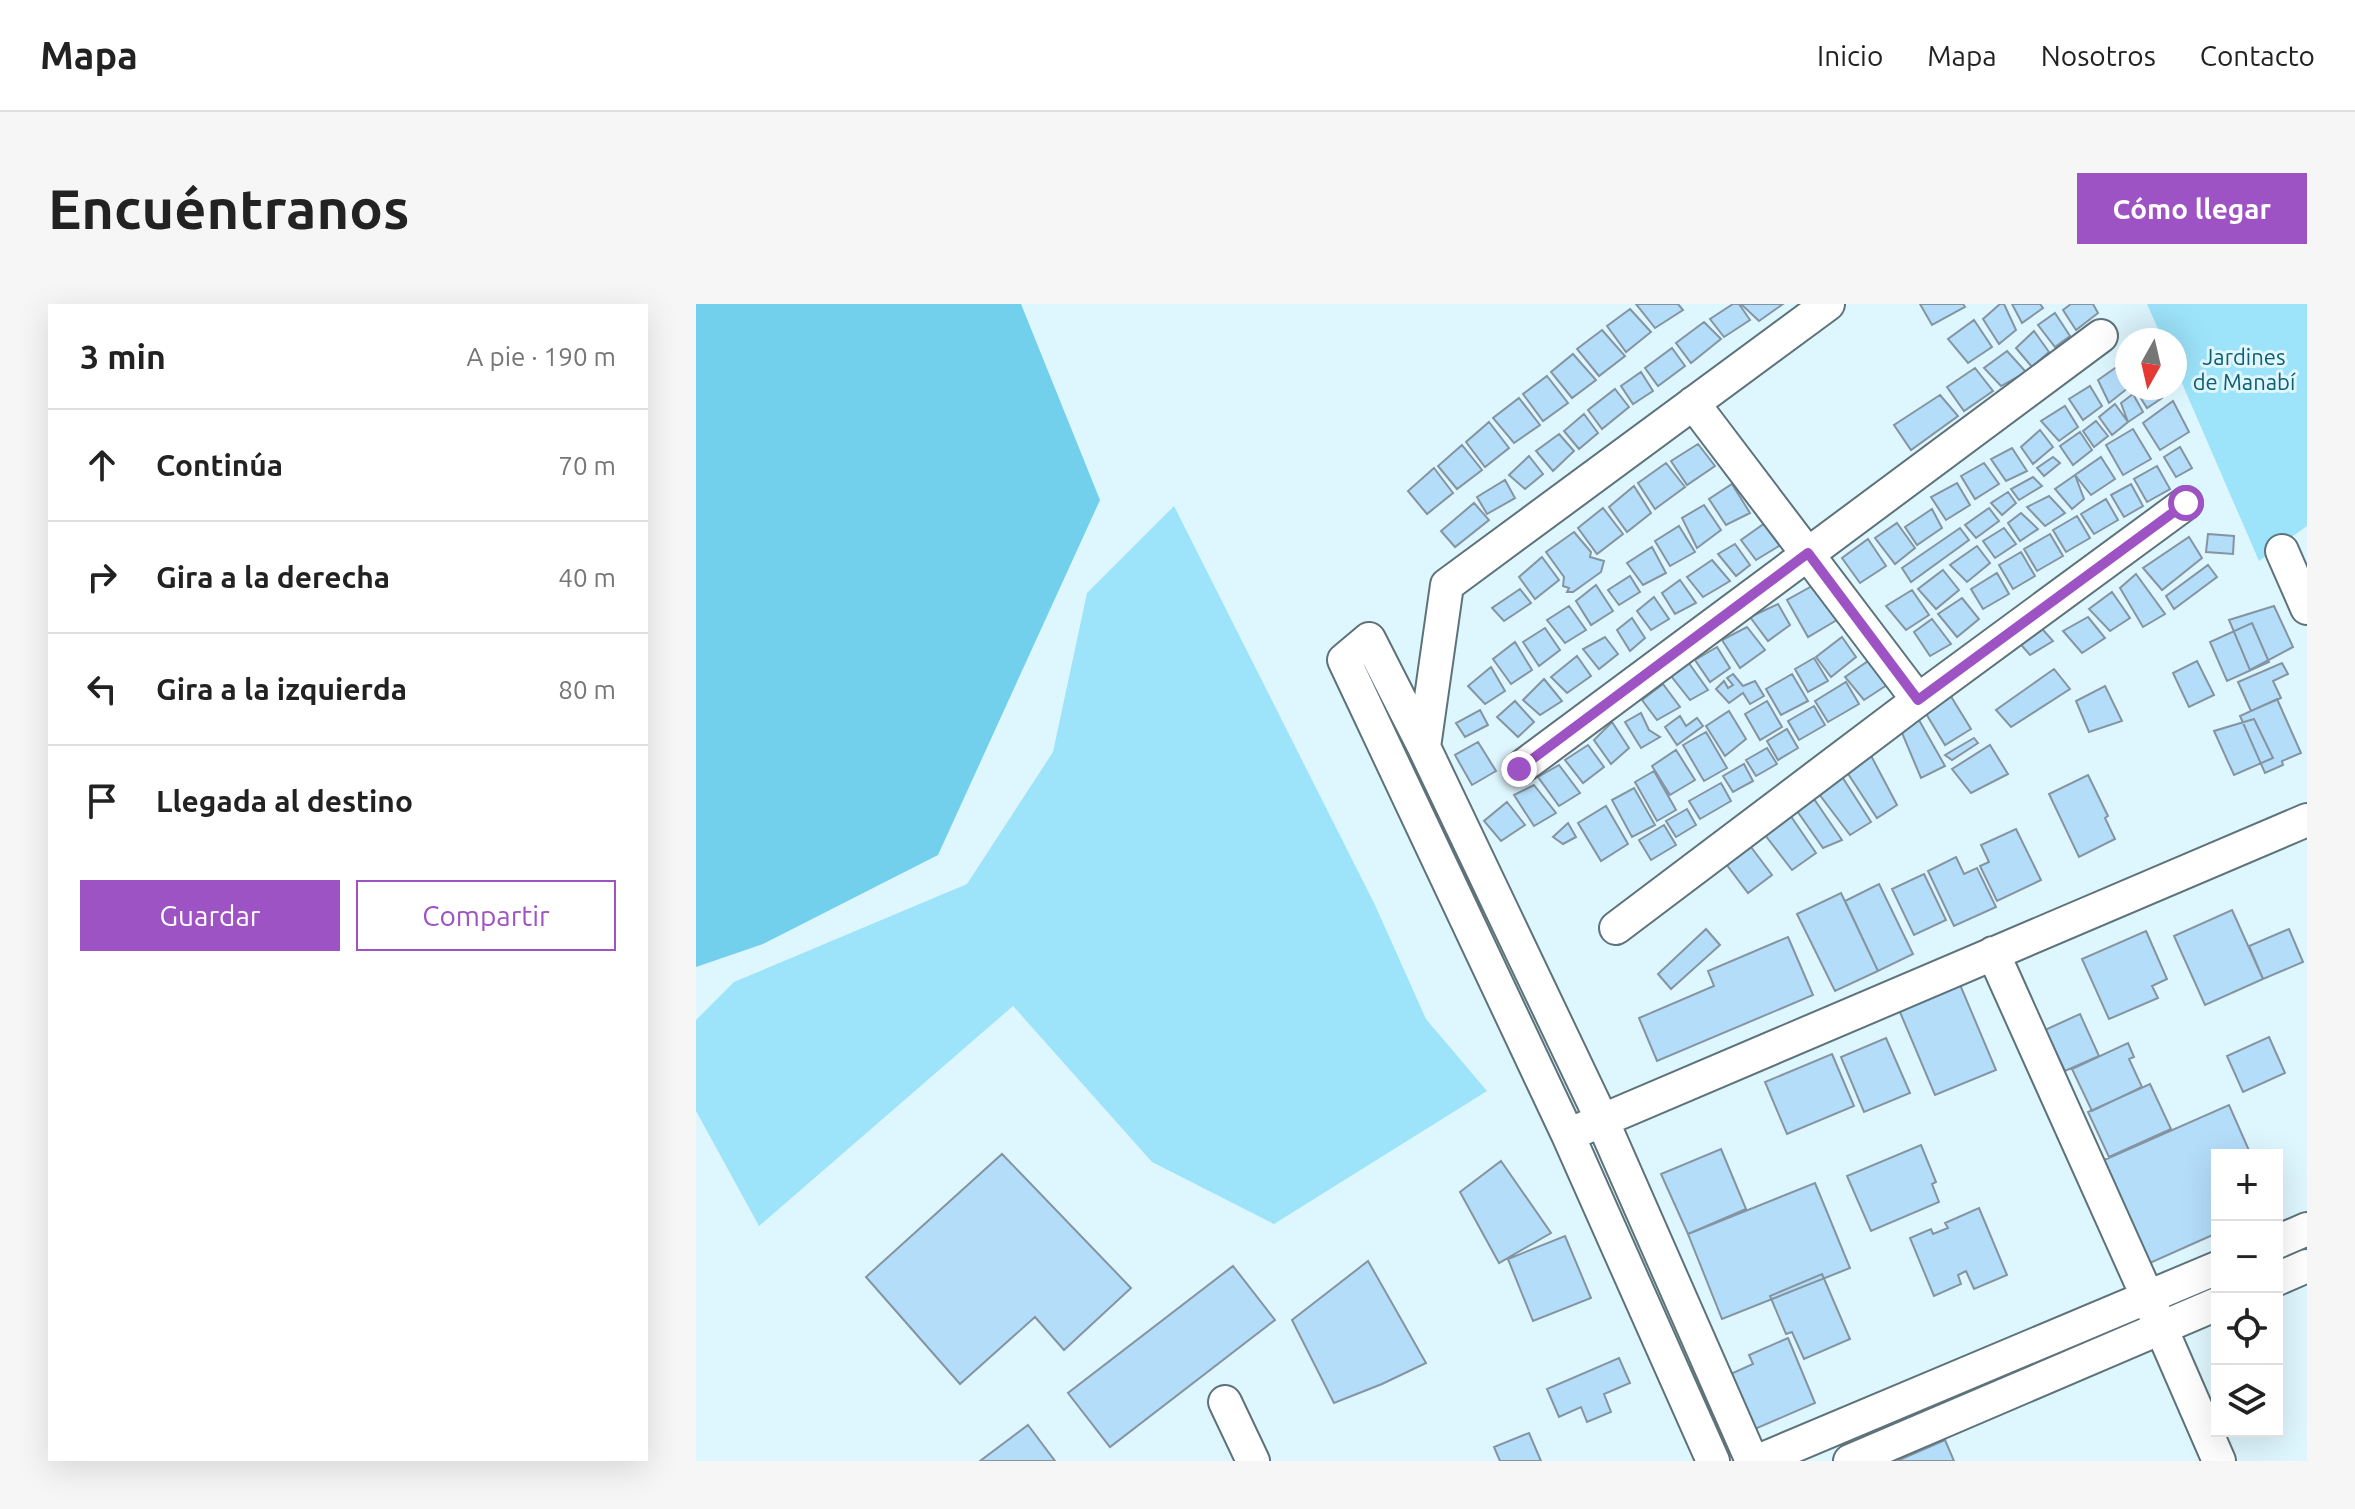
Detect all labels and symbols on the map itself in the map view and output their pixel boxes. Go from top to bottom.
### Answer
north arrow [2115,328,2187,400]
park label: Jardines de Manabí [2193,344,2296,394]
route start [2168,485,2204,521]
route end [1501,751,1537,787]

